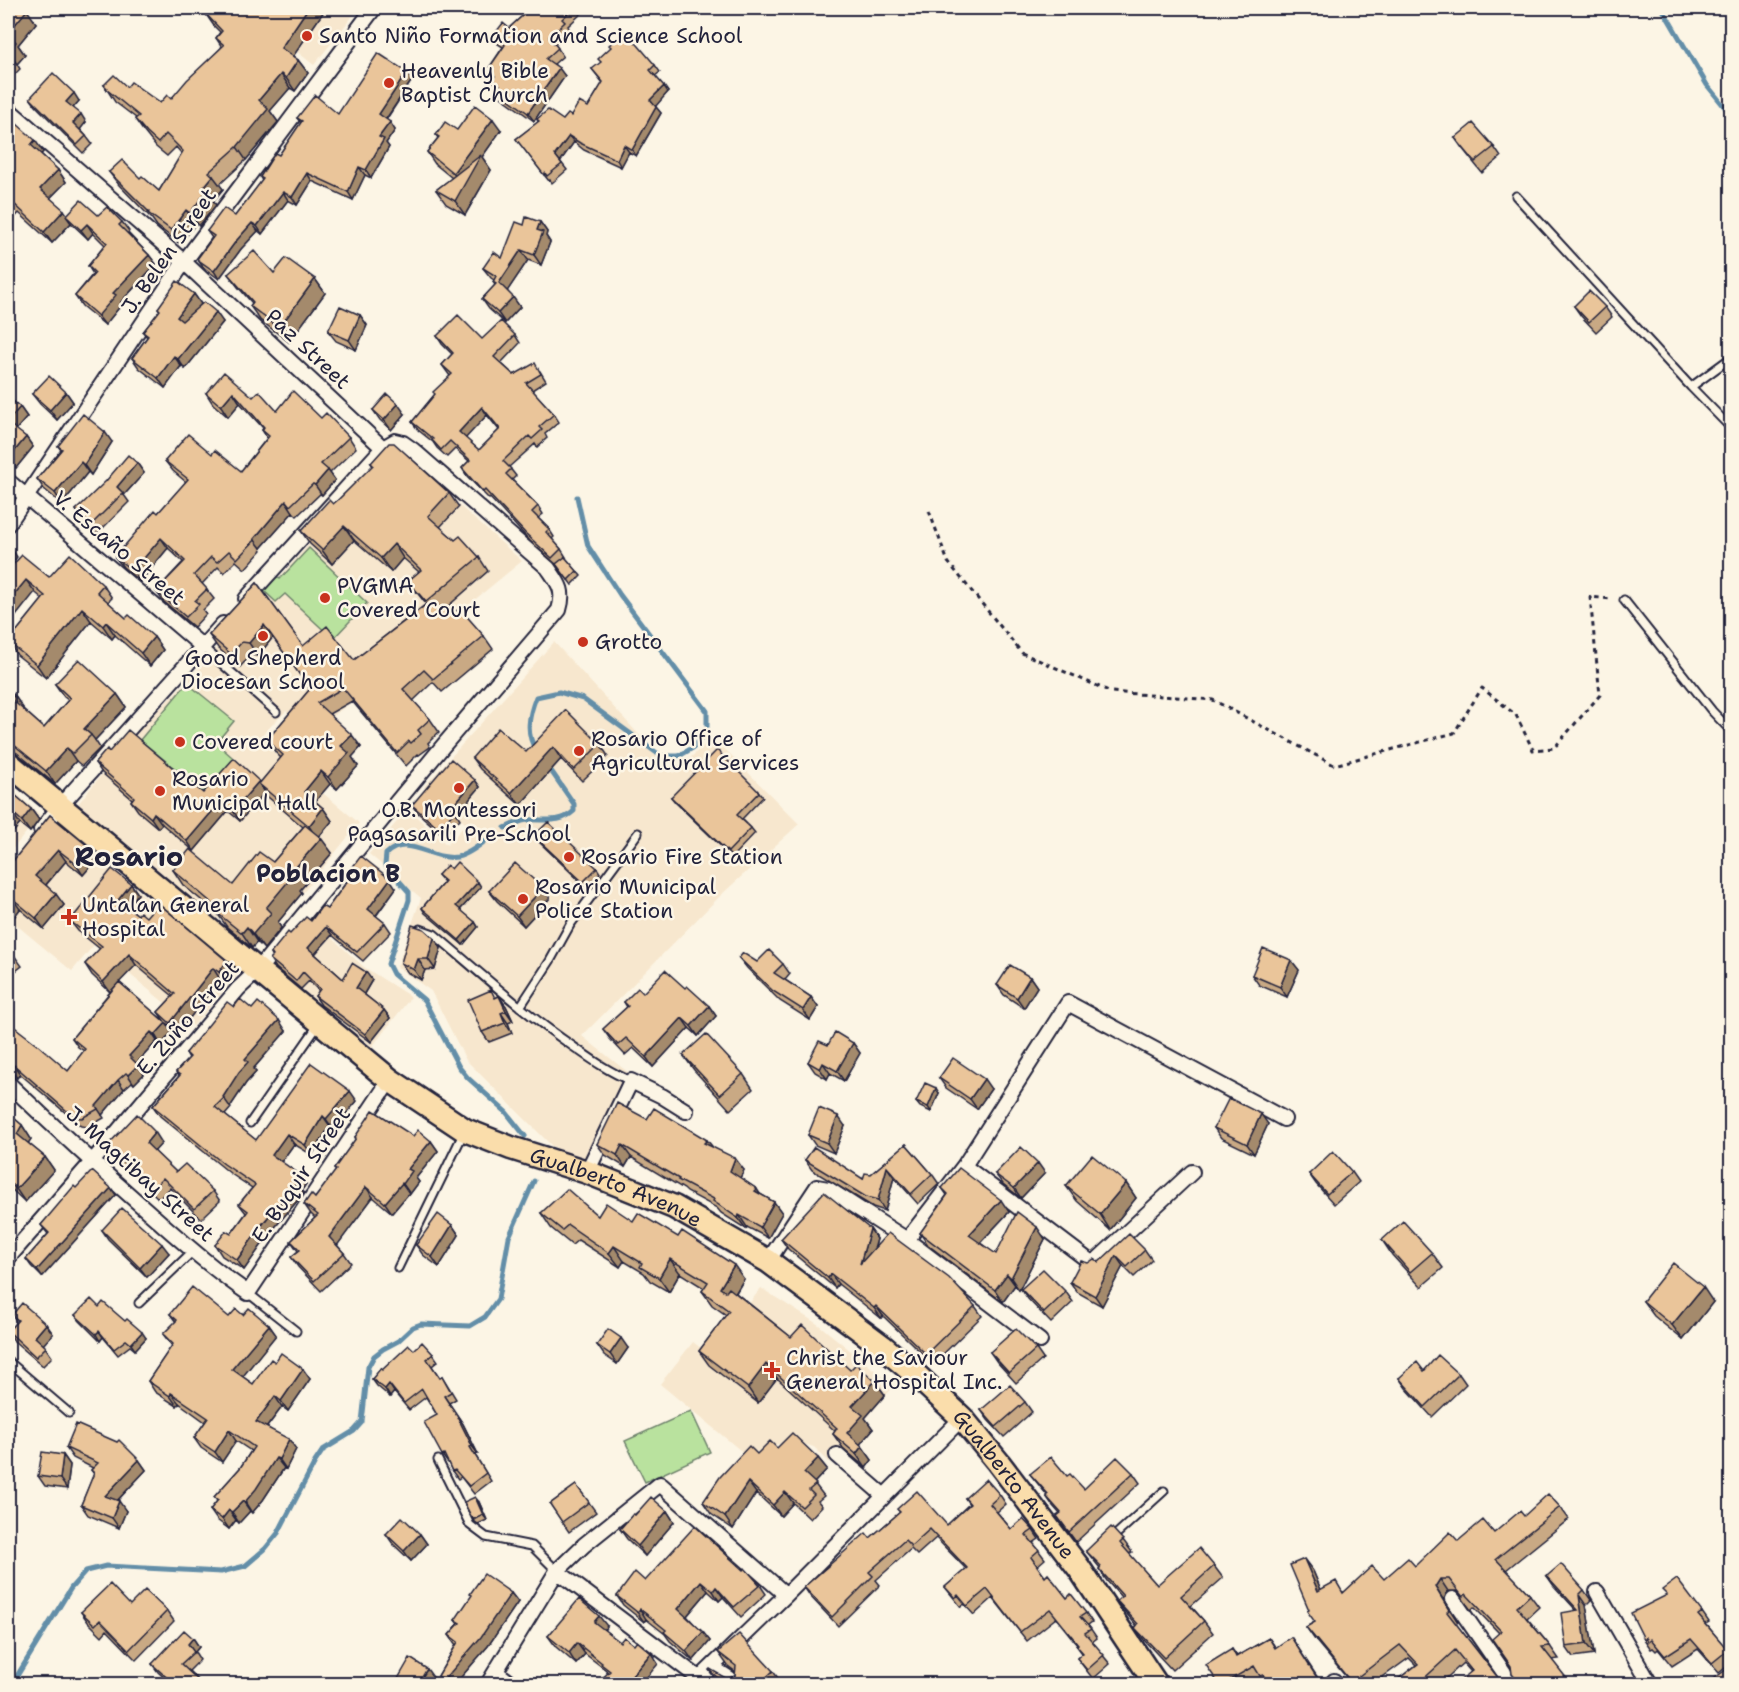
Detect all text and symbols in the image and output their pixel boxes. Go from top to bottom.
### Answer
place label: Santo Niño Formation and Science School [319,22,743,50]
marker: Santo Niño Formation and Science School [300,29,314,43]
place label: Heavenly Bible Baptist Church [401,57,549,109]
marker: Heavenly Bible Baptist Church [382,76,396,90]
street label: J. Belen Street [115,182,223,320]
street label: Paz Street [260,303,356,395]
street label: V. Escaño Street [47,484,191,612]
place label: PVGMA Covered Court [337,572,481,624]
marker: PVGMA Covered Court [318,591,332,605]
place label: Grotto [595,628,662,656]
marker: Good Shepherd Diocesan School [256,629,270,643]
marker: Grotto [576,635,590,649]
place label: Good Shepherd Diocesan School [181,644,345,696]
place label: Rosario Office of Agricultural Services [591,725,799,777]
place label: Covered court [192,728,333,756]
marker: Covered court [173,735,187,749]
marker: Rosario Office of Agricultural Services [572,744,586,758]
place label: Rosario Municipal Hall [172,765,318,817]
marker: O.B. Montessori Pagsasarili Pre-School [452,781,466,795]
marker: Rosario Municipal Hall [153,784,167,798]
place label: O.B. Montessori Pagsasarili Pre-School [347,796,571,848]
district label: Rosario [75,838,183,875]
place label: Rosario Fire Station [581,843,783,871]
marker: Rosario Fire Station [562,850,576,864]
district label: Poblacion B [256,858,400,890]
place label: Rosario Municipal Police Station [535,873,717,925]
place label: Untalan General Hospital [82,891,250,943]
marker: Rosario Municipal Police Station [516,892,530,906]
marker: Untalan General Hospital [60,908,78,926]
street label: E. Zuño Street [130,955,246,1081]
street label: J. Magtibay Street [60,1100,220,1248]
street label: E. Buquir Street [245,1102,357,1248]
street label: Gualberto Avenue [526,1141,707,1234]
place label: Christ the Saviour General Hospital Inc. [786,1344,1002,1396]
marker: Christ the Saviour General Hospital Inc. [763,1361,781,1379]
street label: Gualberto Avenue [947,1404,1081,1565]

